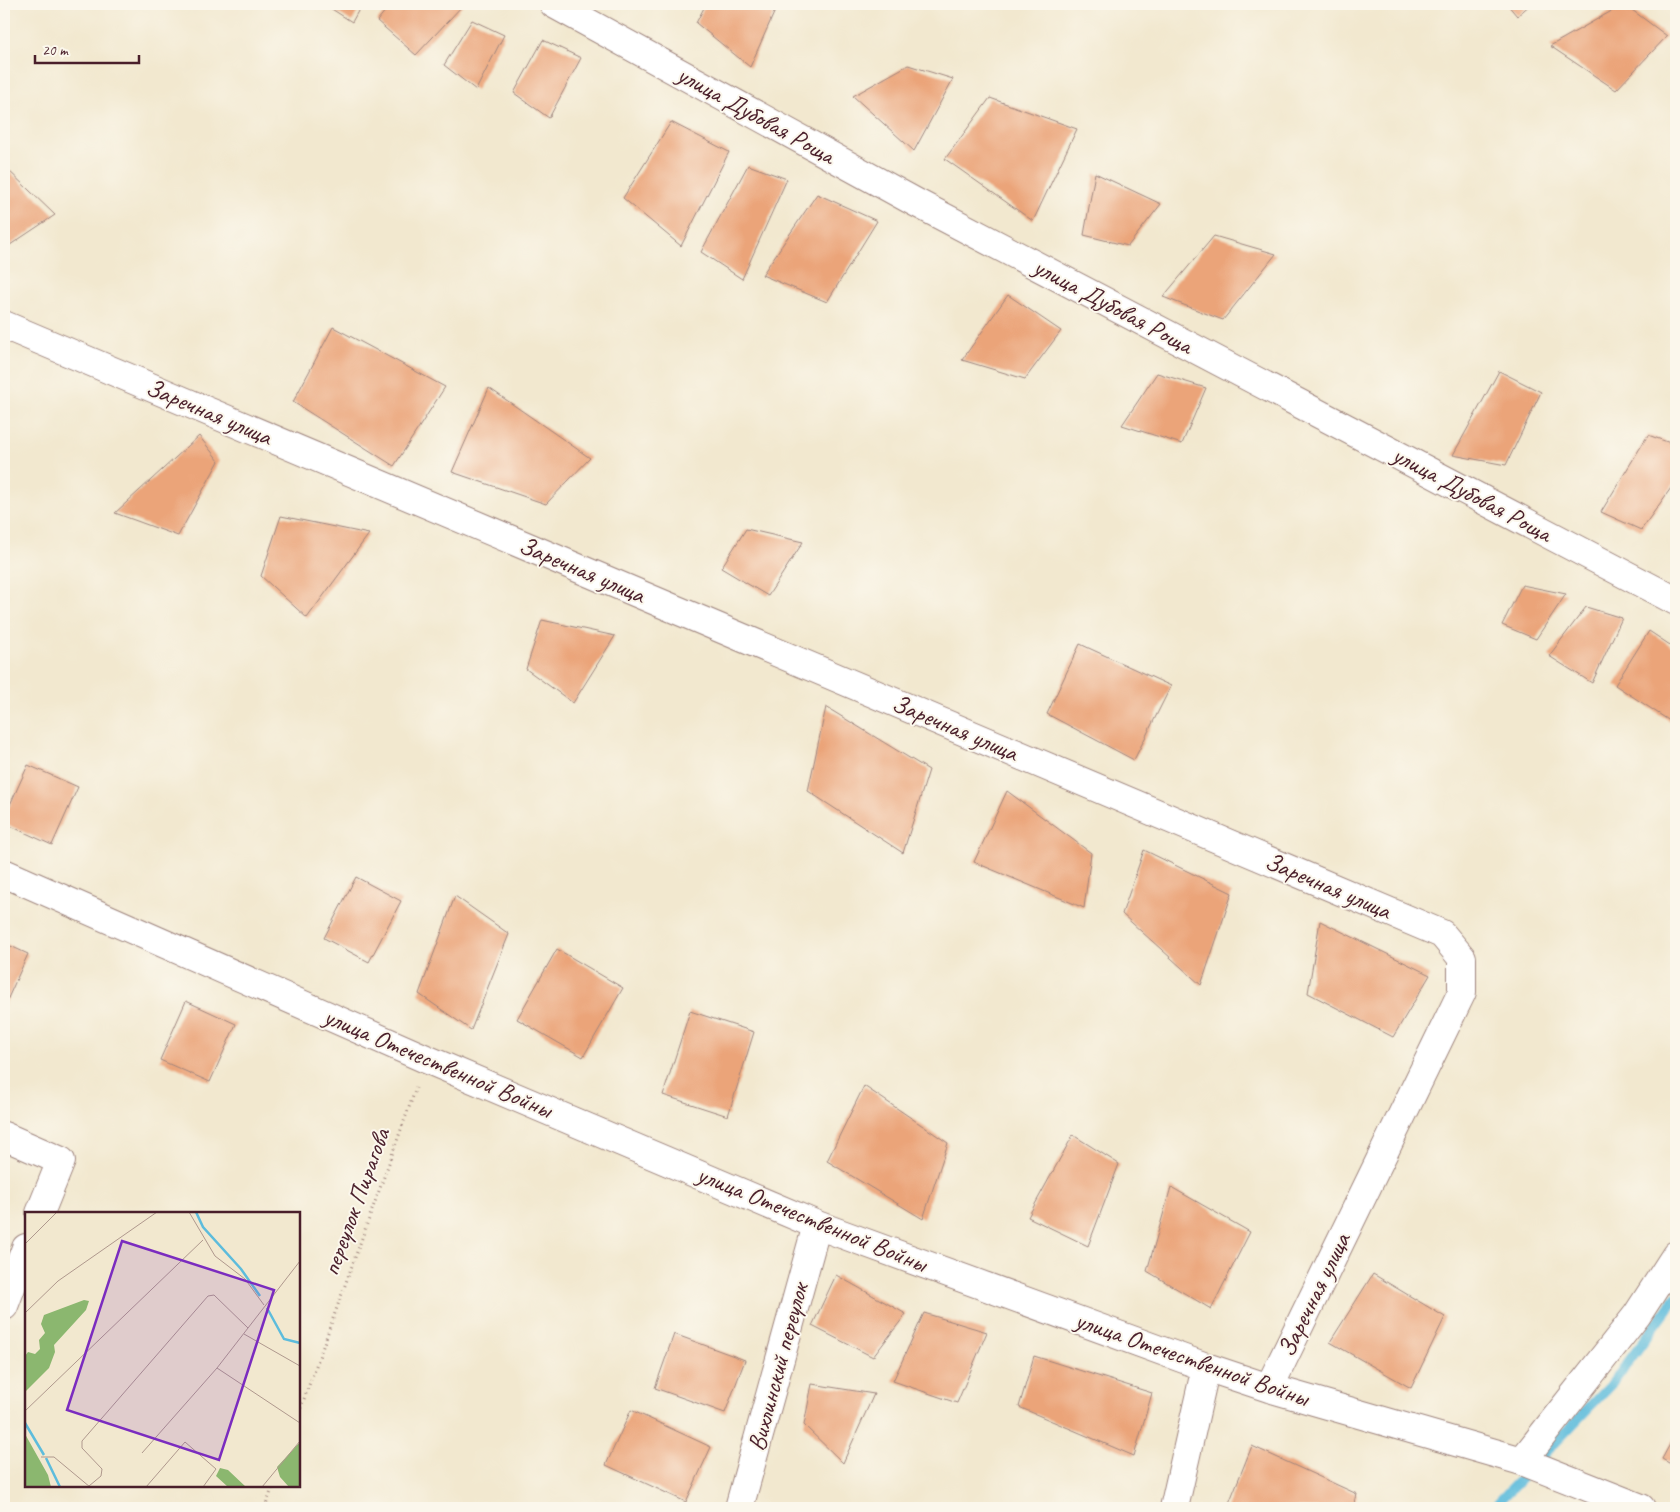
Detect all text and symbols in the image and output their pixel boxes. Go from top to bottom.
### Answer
scale bar [35,32,139,64]
text: 20 m [42,41,69,60]
street label: улица Дубовая Роща [670,58,843,173]
street label: улица Дубовая Роща [1026,250,1200,363]
street label: Заречная улица [141,371,279,454]
street label: улица Дубовая Роща [1385,438,1559,551]
street label: Заречная улица [514,529,652,612]
street label: Заречная улица [887,687,1025,770]
street label: Заречная улица [1260,845,1398,928]
street label: улица Отечественной Войны [317,1000,559,1126]
street label: переулок Пирагова [315,1122,398,1280]
street label: улица Отечественной Войны [691,1158,933,1280]
inset map [25,1212,300,1487]
street label: Заречная улица [1270,1226,1359,1362]
street label: Вихлинский переулок [740,1277,816,1454]
street label: улица Отечественной Войны [1069,1303,1315,1415]

